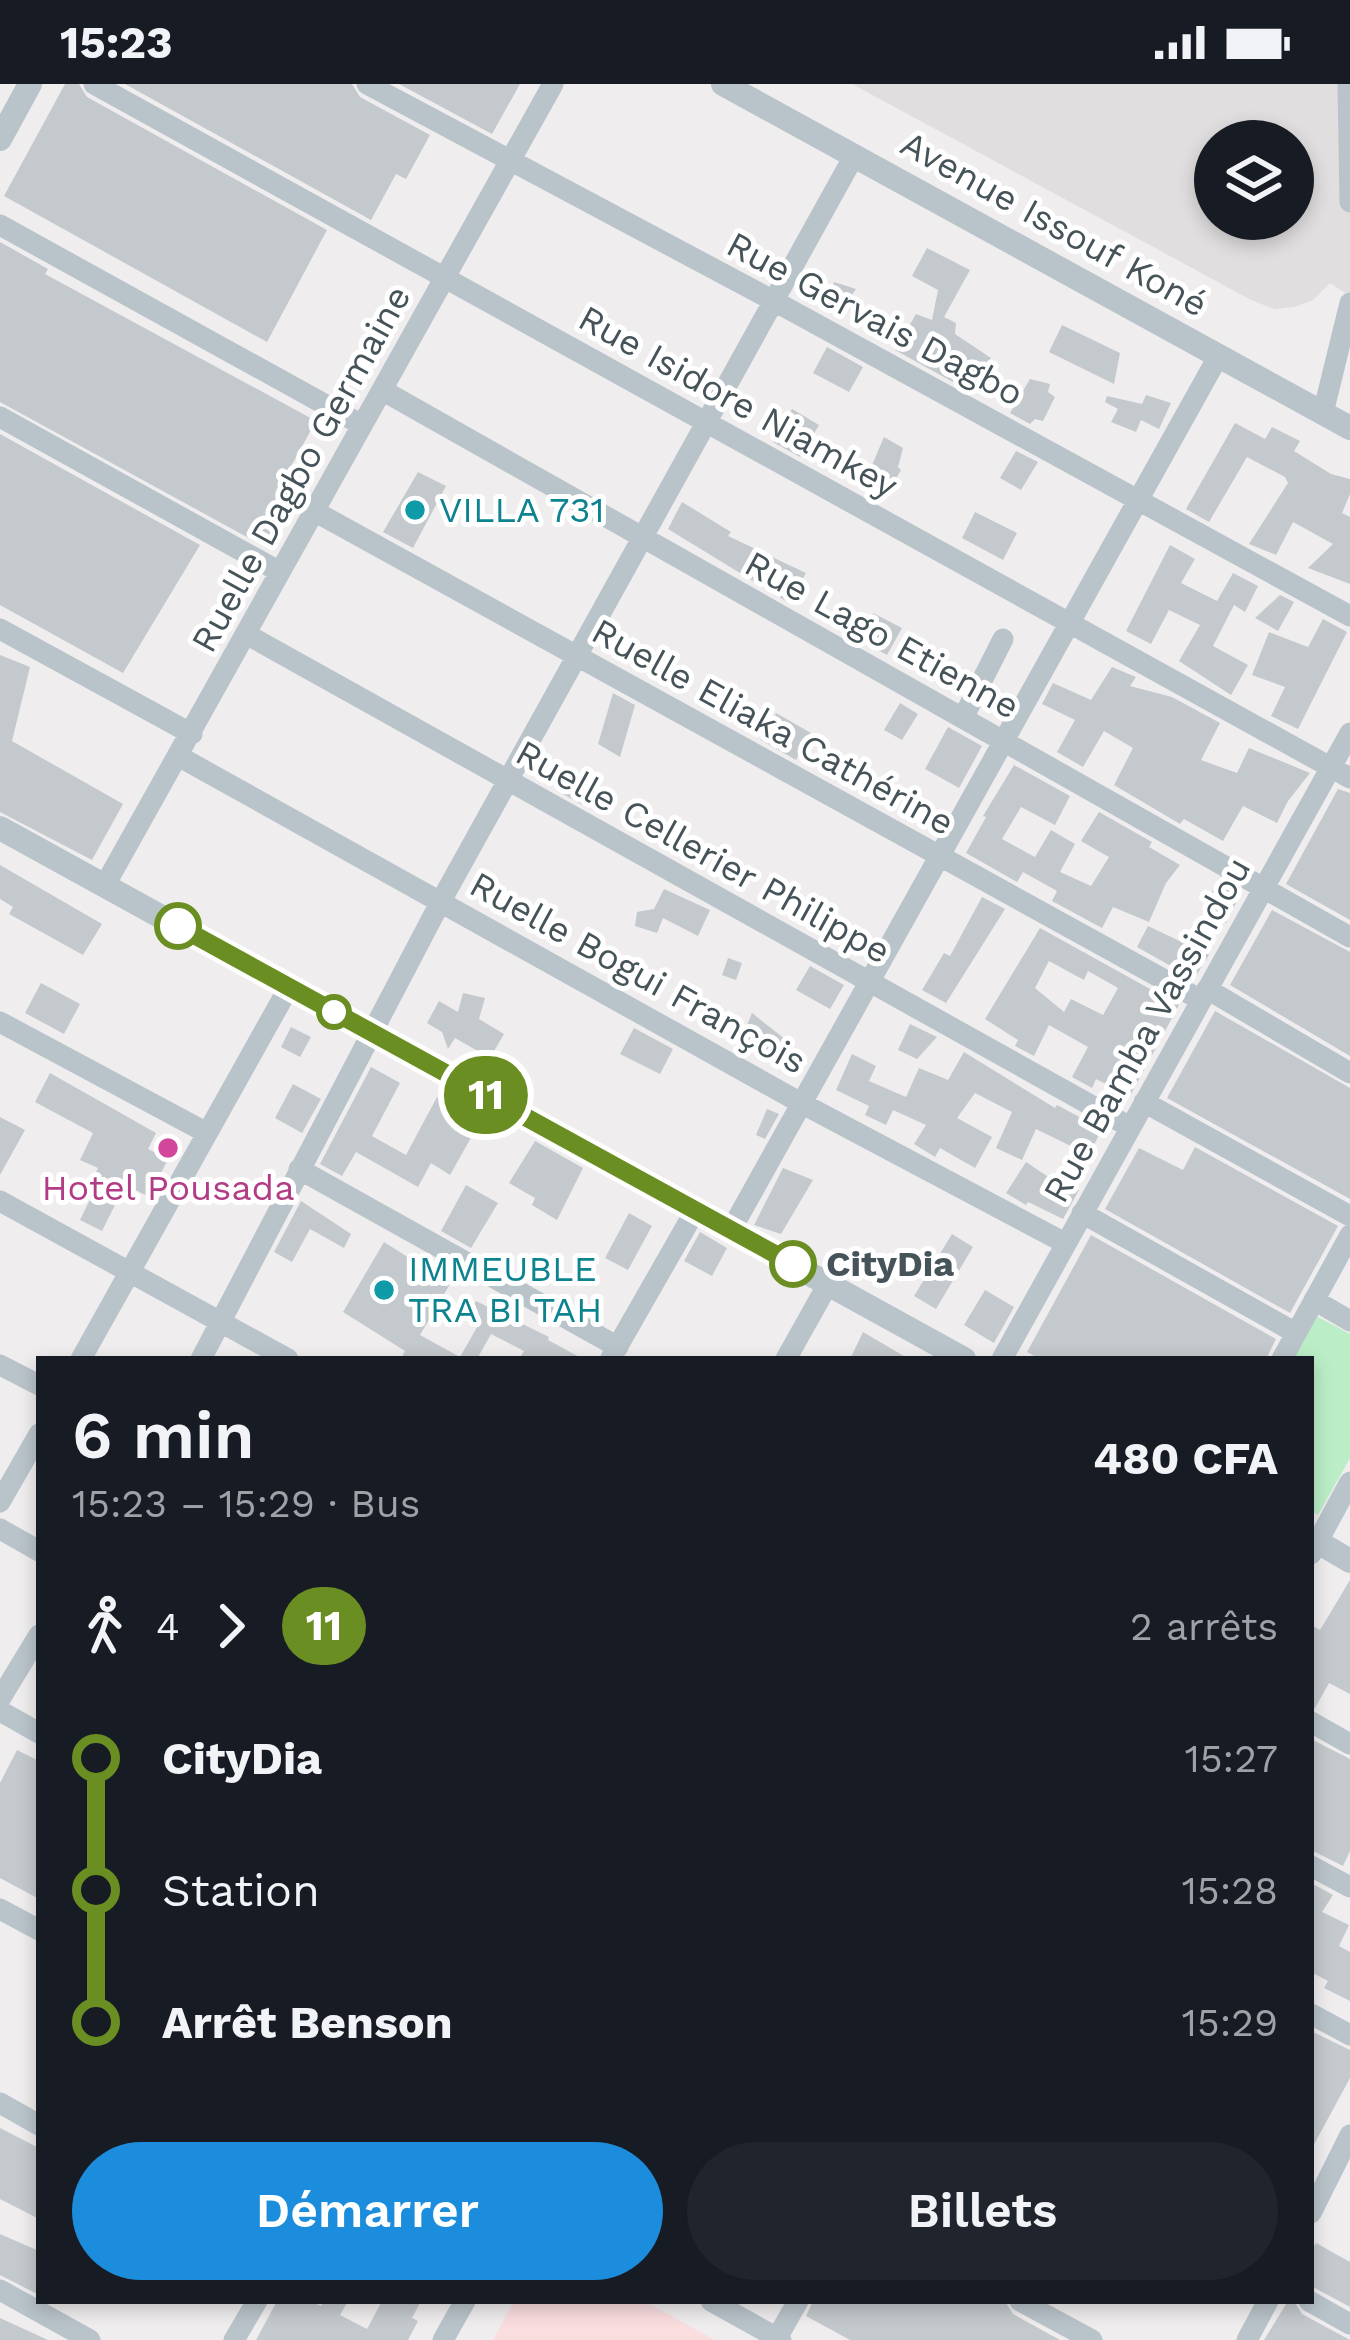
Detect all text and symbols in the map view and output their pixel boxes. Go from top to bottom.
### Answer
text: 15:23 [60,16,173,69]
map controls [1194,120,1314,240]
button: layers [1194,120,1314,240]
street label: Avenue Issouf Koné [894,122,1214,326]
street label: Rue Gervais Dagbo [720,223,1030,415]
street label: Ruelle Dagbo Germaine [183,278,419,660]
street label: Rue Isidore Niamkey [571,297,905,507]
place label: VILLA 731 [439,489,604,531]
marker: VILLA 731 [402,497,428,523]
street label: Rue Lago Etienne [738,542,1026,728]
street label: Ruelle Eliaka Cathérine [585,610,961,844]
street label: Ruelle Cellerier Philippe [509,731,897,973]
street label: Rue Bamba Vassindou [1035,850,1259,1210]
street label: Ruelle Bogui François [463,863,813,1083]
unlabelled marker [156,904,200,948]
unlabelled marker [318,996,350,1028]
line badge: 11 [432,1056,540,1134]
text: 11 [468,1070,504,1119]
marker: Hotel Pousada [155,1135,181,1161]
place label: Hotel Pousada [41,1167,295,1209]
marker: CityDia [771,1242,815,1286]
place label: CityDia [826,1243,954,1285]
place label: IMMEUBLE TRA BI TAH [408,1248,602,1331]
marker: IMMEUBLE TRA BI TAH [371,1277,397,1303]
text: 6 min [72,1397,255,1474]
text: 480 CFA [1093,1432,1278,1485]
text: 15:23 – 15:29 · Bus [72,1481,420,1526]
icon: walk [72,1593,138,1659]
icon: forward [198,1593,264,1659]
text: 11 [306,1601,342,1650]
text: 4 [156,1604,180,1649]
text: 2 arrêts [1130,1604,1278,1649]
text: CityDia [162,1732,322,1785]
text: 15:27 [1185,1736,1278,1781]
text: Station [162,1864,320,1917]
text: 15:28 [1182,1868,1278,1913]
text: Arrêt Benson [162,1996,453,2049]
text: 15:29 [1182,2000,1278,2045]
button: Démarrer [72,2142,663,2280]
button: Billets [687,2142,1278,2280]

